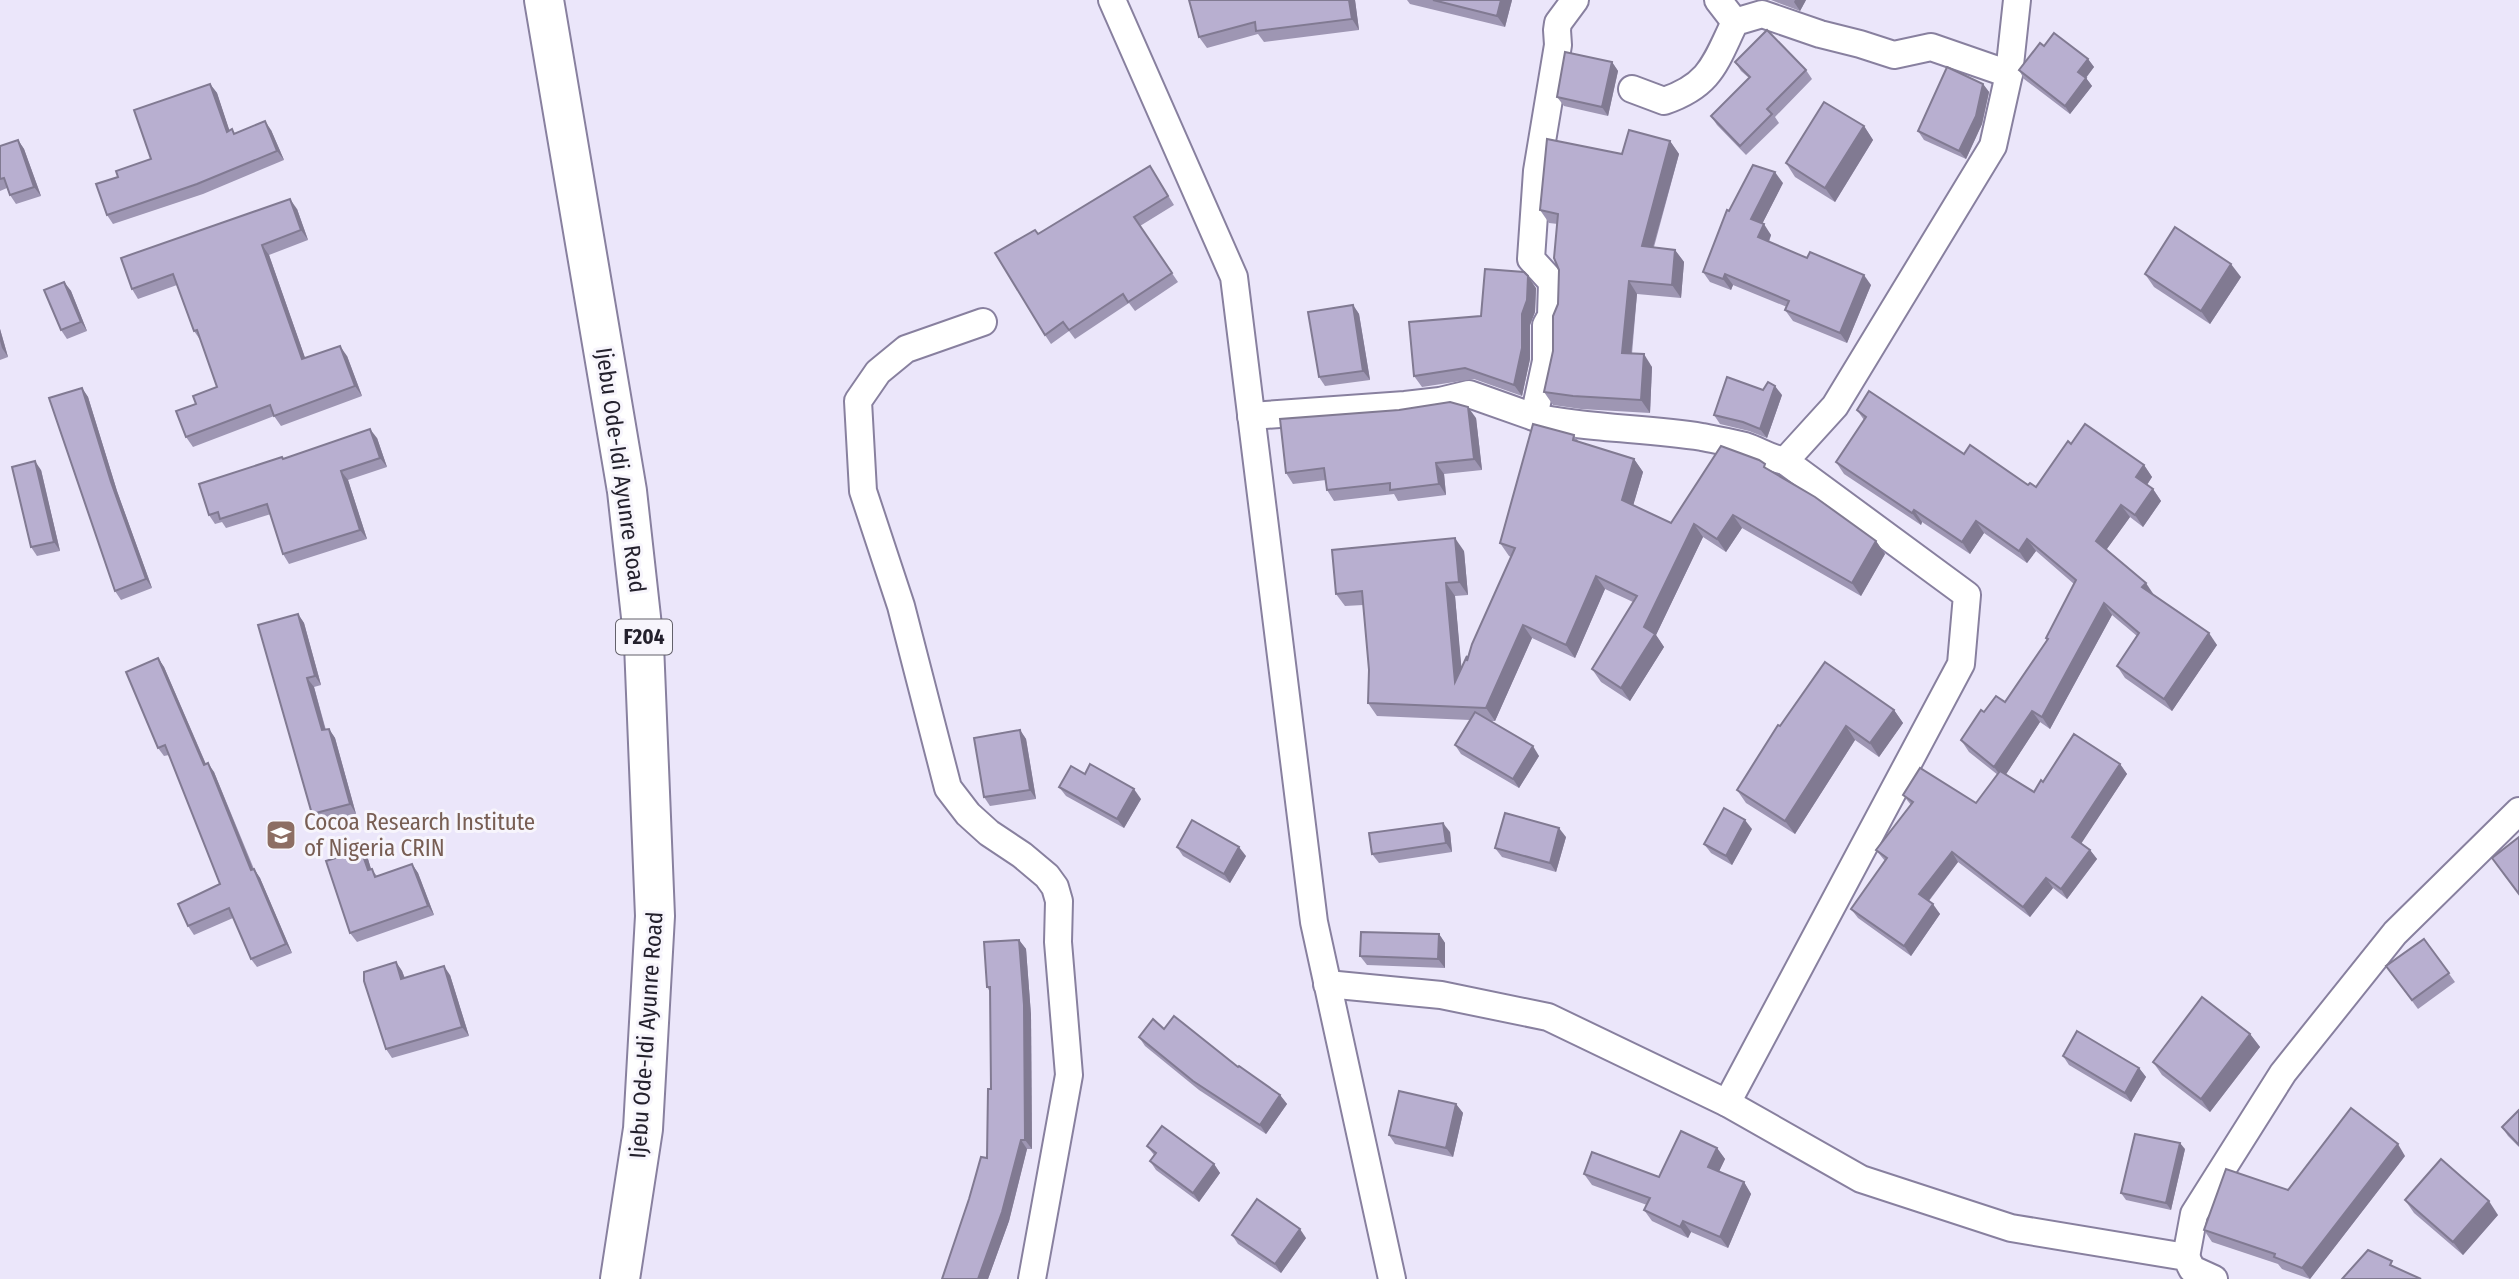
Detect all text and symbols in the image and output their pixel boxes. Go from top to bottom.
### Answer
street label: Ijebu Ode-Idi Ayunre Road [590,346,652,594]
road number: F204 [616,620,672,654]
place label: Cocoa Research Institute of Nigeria CRIN [304,808,535,862]
school or university icon: Cocoa Research Institute of Nigeria CRIN [264,818,298,852]
street label: Ijebu Ode-Idi Ayunre Road [623,911,669,1159]

